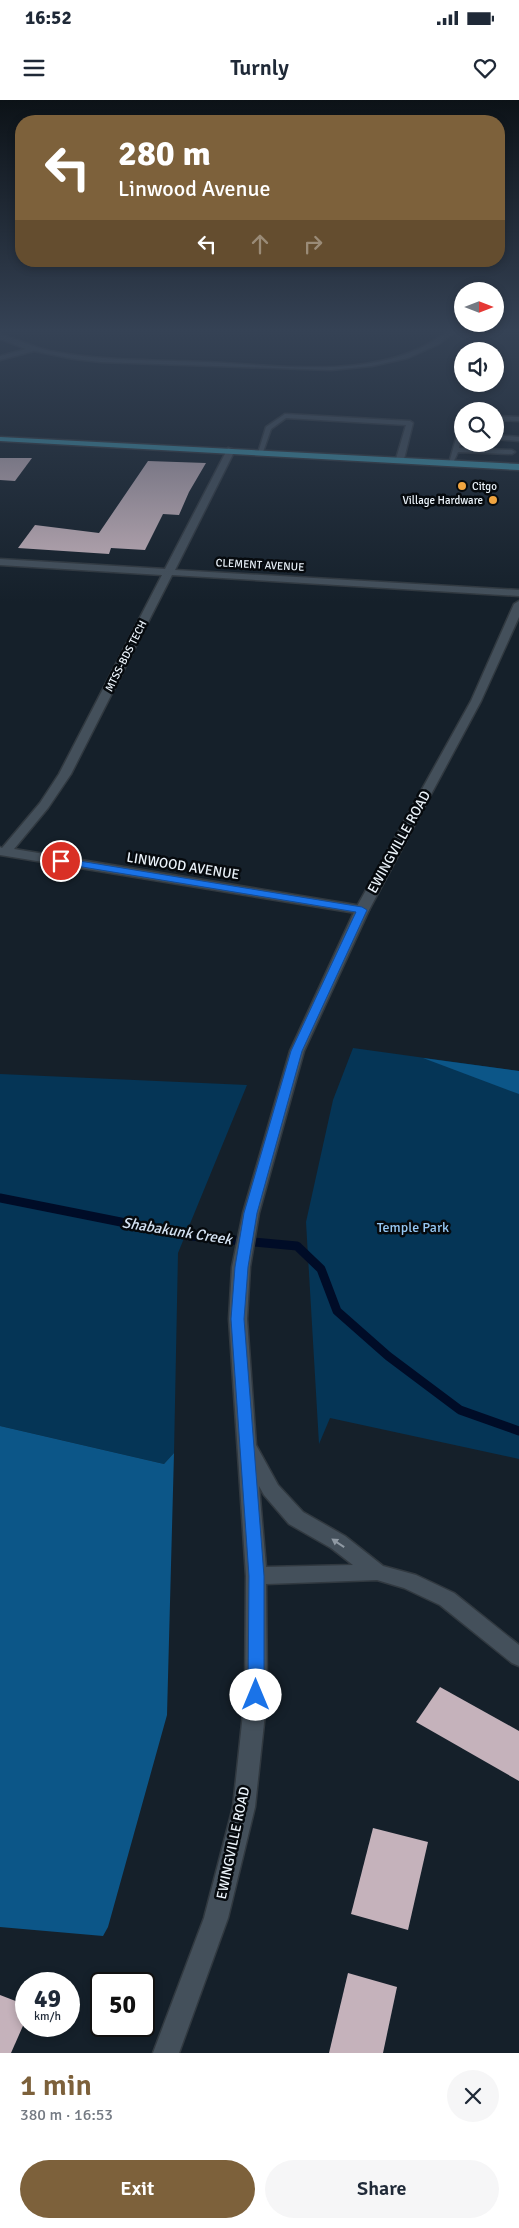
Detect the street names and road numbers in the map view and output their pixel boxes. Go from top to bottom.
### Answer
street label: CLEMENT AVENUE [215,556,305,574]
street label: MTSS-BDS TECH [102,618,150,694]
street label: EWINGVILLE ROAD [364,788,434,896]
street label: LINWOOD AVENUE [125,849,241,883]
street label: EWINGVILLE ROAD [213,1785,253,1901]

